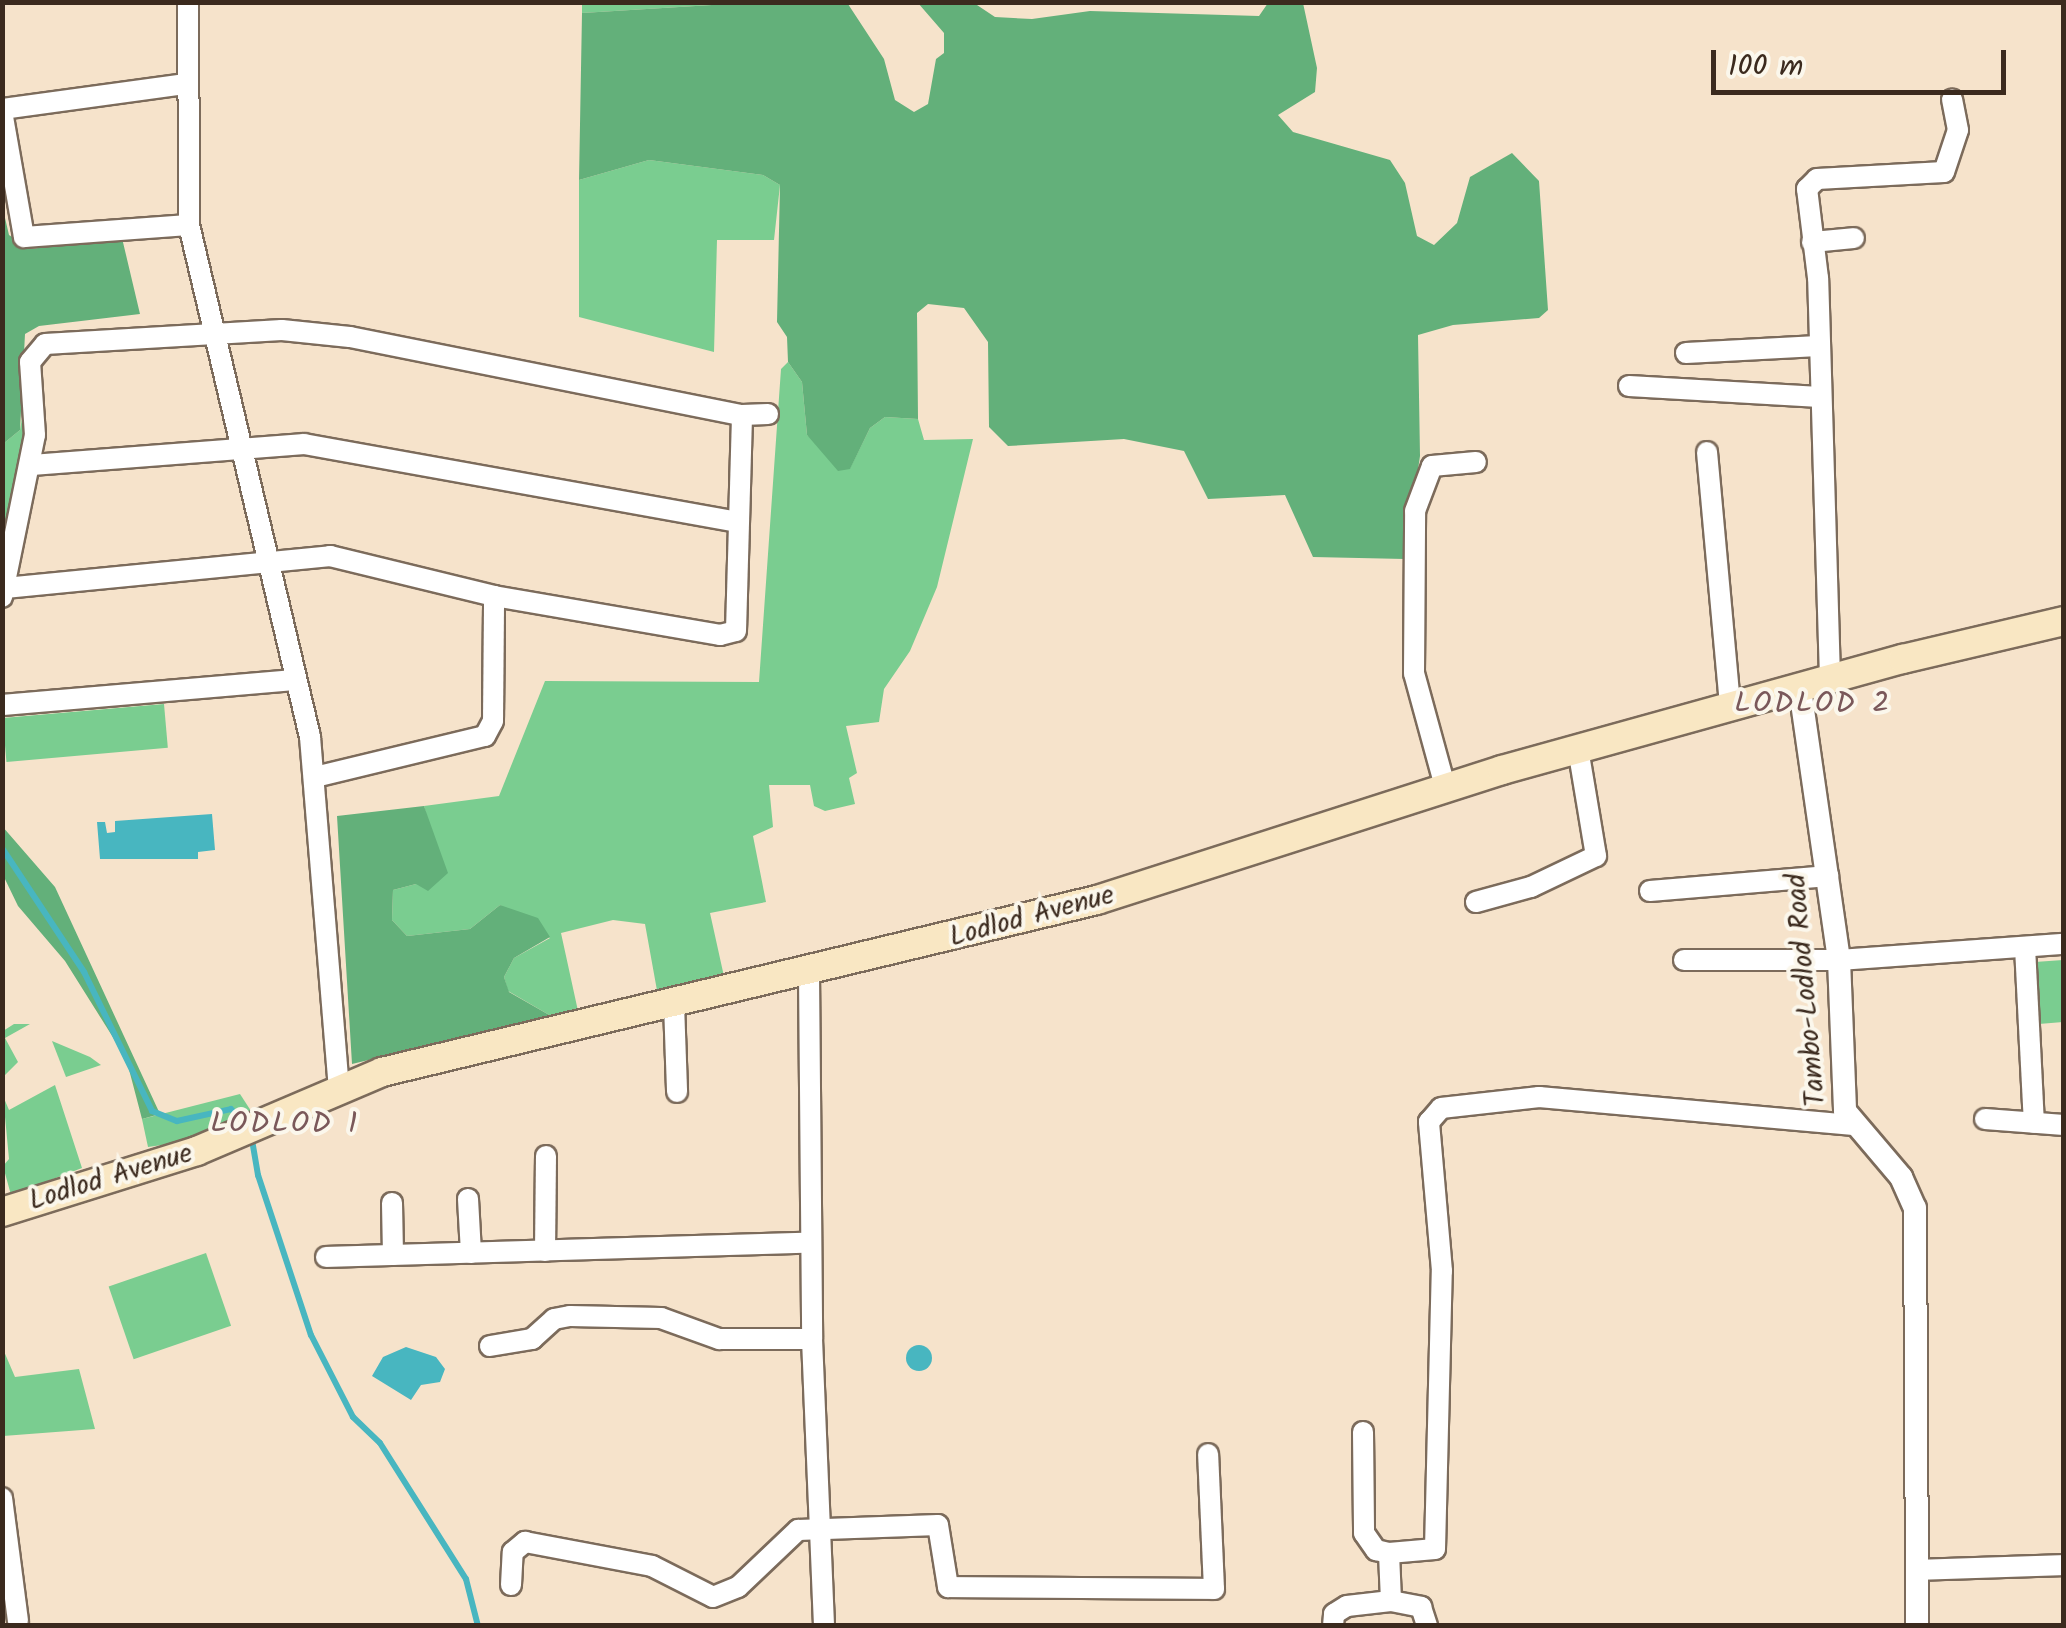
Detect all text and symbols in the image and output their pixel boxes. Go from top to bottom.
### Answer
scale bar [1716,30,2011,92]
text: 100 m [1728,43,1803,91]
district label: LODLOD 2 [1734,686,1892,722]
street label: Tambo-Lodlod Road [1780,872,1834,1108]
street label: Lodlod Avenue [946,879,1118,955]
district label: LODLOD 1 [210,1106,360,1142]
street label: Lodlod Avenue [25,1137,197,1219]

